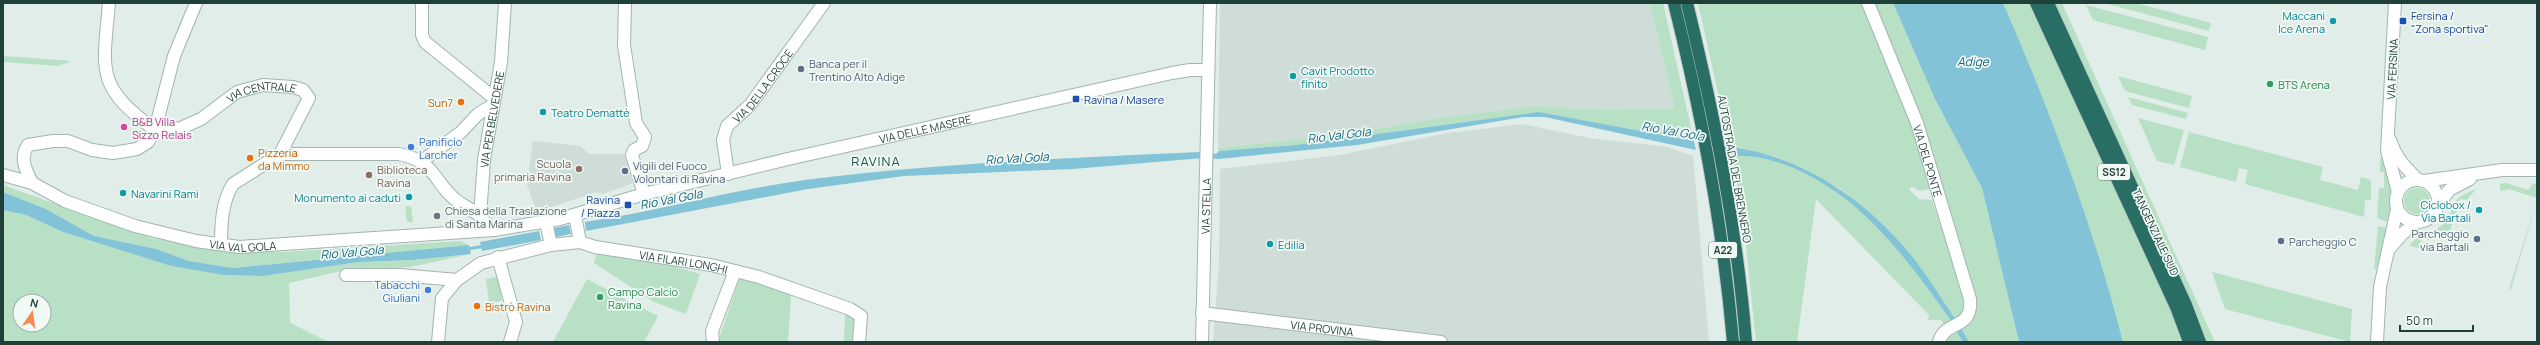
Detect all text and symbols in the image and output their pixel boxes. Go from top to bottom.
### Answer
place label: Maccani Ice Arena [2278,8,2325,36]
place label: Fersina / "Zona sportiva" [2411,8,2489,36]
marker: Maccani Ice Arena [2328,16,2338,26]
marker: Fersina / "Zona sportiva" [2398,16,2408,26]
street label: VIA FERSINA [2383,38,2401,100]
street label: VIA DELLA CROCE [729,46,796,125]
water label: Adige [1957,53,1990,70]
place label: Banca per il Trentino Alto Adige [809,56,906,84]
place label: Cavit Prodotto finito [1301,63,1375,91]
marker: Banca per il Trentino Alto Adige [796,64,806,74]
street label: VIA PER BELVEDERE [476,70,507,168]
marker: Cavit Prodotto finito [1288,71,1298,81]
street label: VIA CENTRALE [223,77,299,105]
place label: BTS Arena [2278,77,2330,92]
marker: BTS Arena [2265,79,2275,89]
place label: Ravina / Masere [1084,92,1165,107]
marker: Ravina / Masere [1071,94,1081,104]
street label: AUTOSTRADA DEL BRENNERO [1715,94,1755,244]
place label: Sun7 [428,95,453,110]
marker: Sun7 [456,97,466,107]
place label: Teatro Demattè [551,105,630,120]
marker: Teatro Demattè [538,107,548,117]
street label: VIA DELLE MASERE [878,111,973,146]
place label: B&B Villa Sizzo Relais [132,114,192,142]
water label: Rio Val Gola [1640,117,1707,145]
marker: B&B Villa Sizzo Relais [119,122,129,132]
water label: Rio Val Gola [1306,123,1373,147]
street label: VIA DEL PONTE [1910,123,1946,198]
place label: Panificio Larcher [419,134,463,162]
marker: Panificio Larcher [406,142,416,152]
place label: Pizzeria da Mimmo [258,145,310,173]
water label: Rio Val Gola [985,148,1050,168]
district label: RAVINA [851,152,901,170]
marker: Pizzeria da Mimmo [245,153,255,163]
place label: Scuola primaria Ravina [494,156,571,184]
place label: Vigili del Fuoco Volontari di Ravina [633,158,725,186]
place label: Biblioteca Ravina [377,162,427,190]
marker: Scuola primaria Ravina [574,164,584,174]
road number: SS12 [2098,164,2130,180]
marker: Vigili del Fuoco Volontari di Ravina [620,166,630,176]
marker: Biblioteca Ravina [364,170,374,180]
street label: VIA STELLA [1197,178,1213,234]
water label: Rio Val Gola [638,184,705,213]
place label: Navarini Rami [131,186,199,201]
street label: TANGENZIALE SUD [2129,186,2183,278]
marker: Navarini Rami [118,188,128,198]
place label: Monumento ai caduti [294,190,401,205]
marker: Monumento ai caduti [404,192,414,202]
place label: Ravina / Piazza [581,192,620,220]
place label: Ciclobox / Via Bartali [2420,197,2471,225]
marker: Ravina / Piazza [623,200,633,210]
place label: Chiesa della Traslazione di Santa Marina [445,203,568,231]
marker: Ciclobox / Via Bartali [2474,205,2484,215]
marker: Chiesa della Traslazione di Santa Marina [432,211,442,221]
place label: Parcheggio via Bartali [2411,226,2469,254]
place label: Parcheggio C [2289,234,2357,249]
marker: Parcheggio via Bartali [2472,234,2482,244]
street label: VIA VAL GOLA [209,235,277,255]
marker: Parcheggio C [2276,236,2286,246]
place label: Edilia [1278,237,1305,252]
marker: Edilia [1265,239,1275,249]
water label: Rio Val Gola [320,241,386,263]
road number: A22 [1709,242,1737,258]
street label: VIA FILARI LONGHI [638,246,729,276]
place label: Tabacchi Giuliani [374,277,420,305]
place label: Campo Calcio Ravina [608,284,679,312]
marker: Tabacchi Giuliani [423,285,433,295]
marker: Campo Calcio Ravina [595,292,605,302]
north arrow [12,293,52,333]
text: N [29,295,40,311]
place label: Bistrò Ravina [485,299,551,314]
marker: Bistrò Ravina [472,301,482,311]
scale bar [2400,307,2473,333]
text: 50 m [2406,312,2433,329]
street label: VIA PROVINA [1290,316,1354,339]

